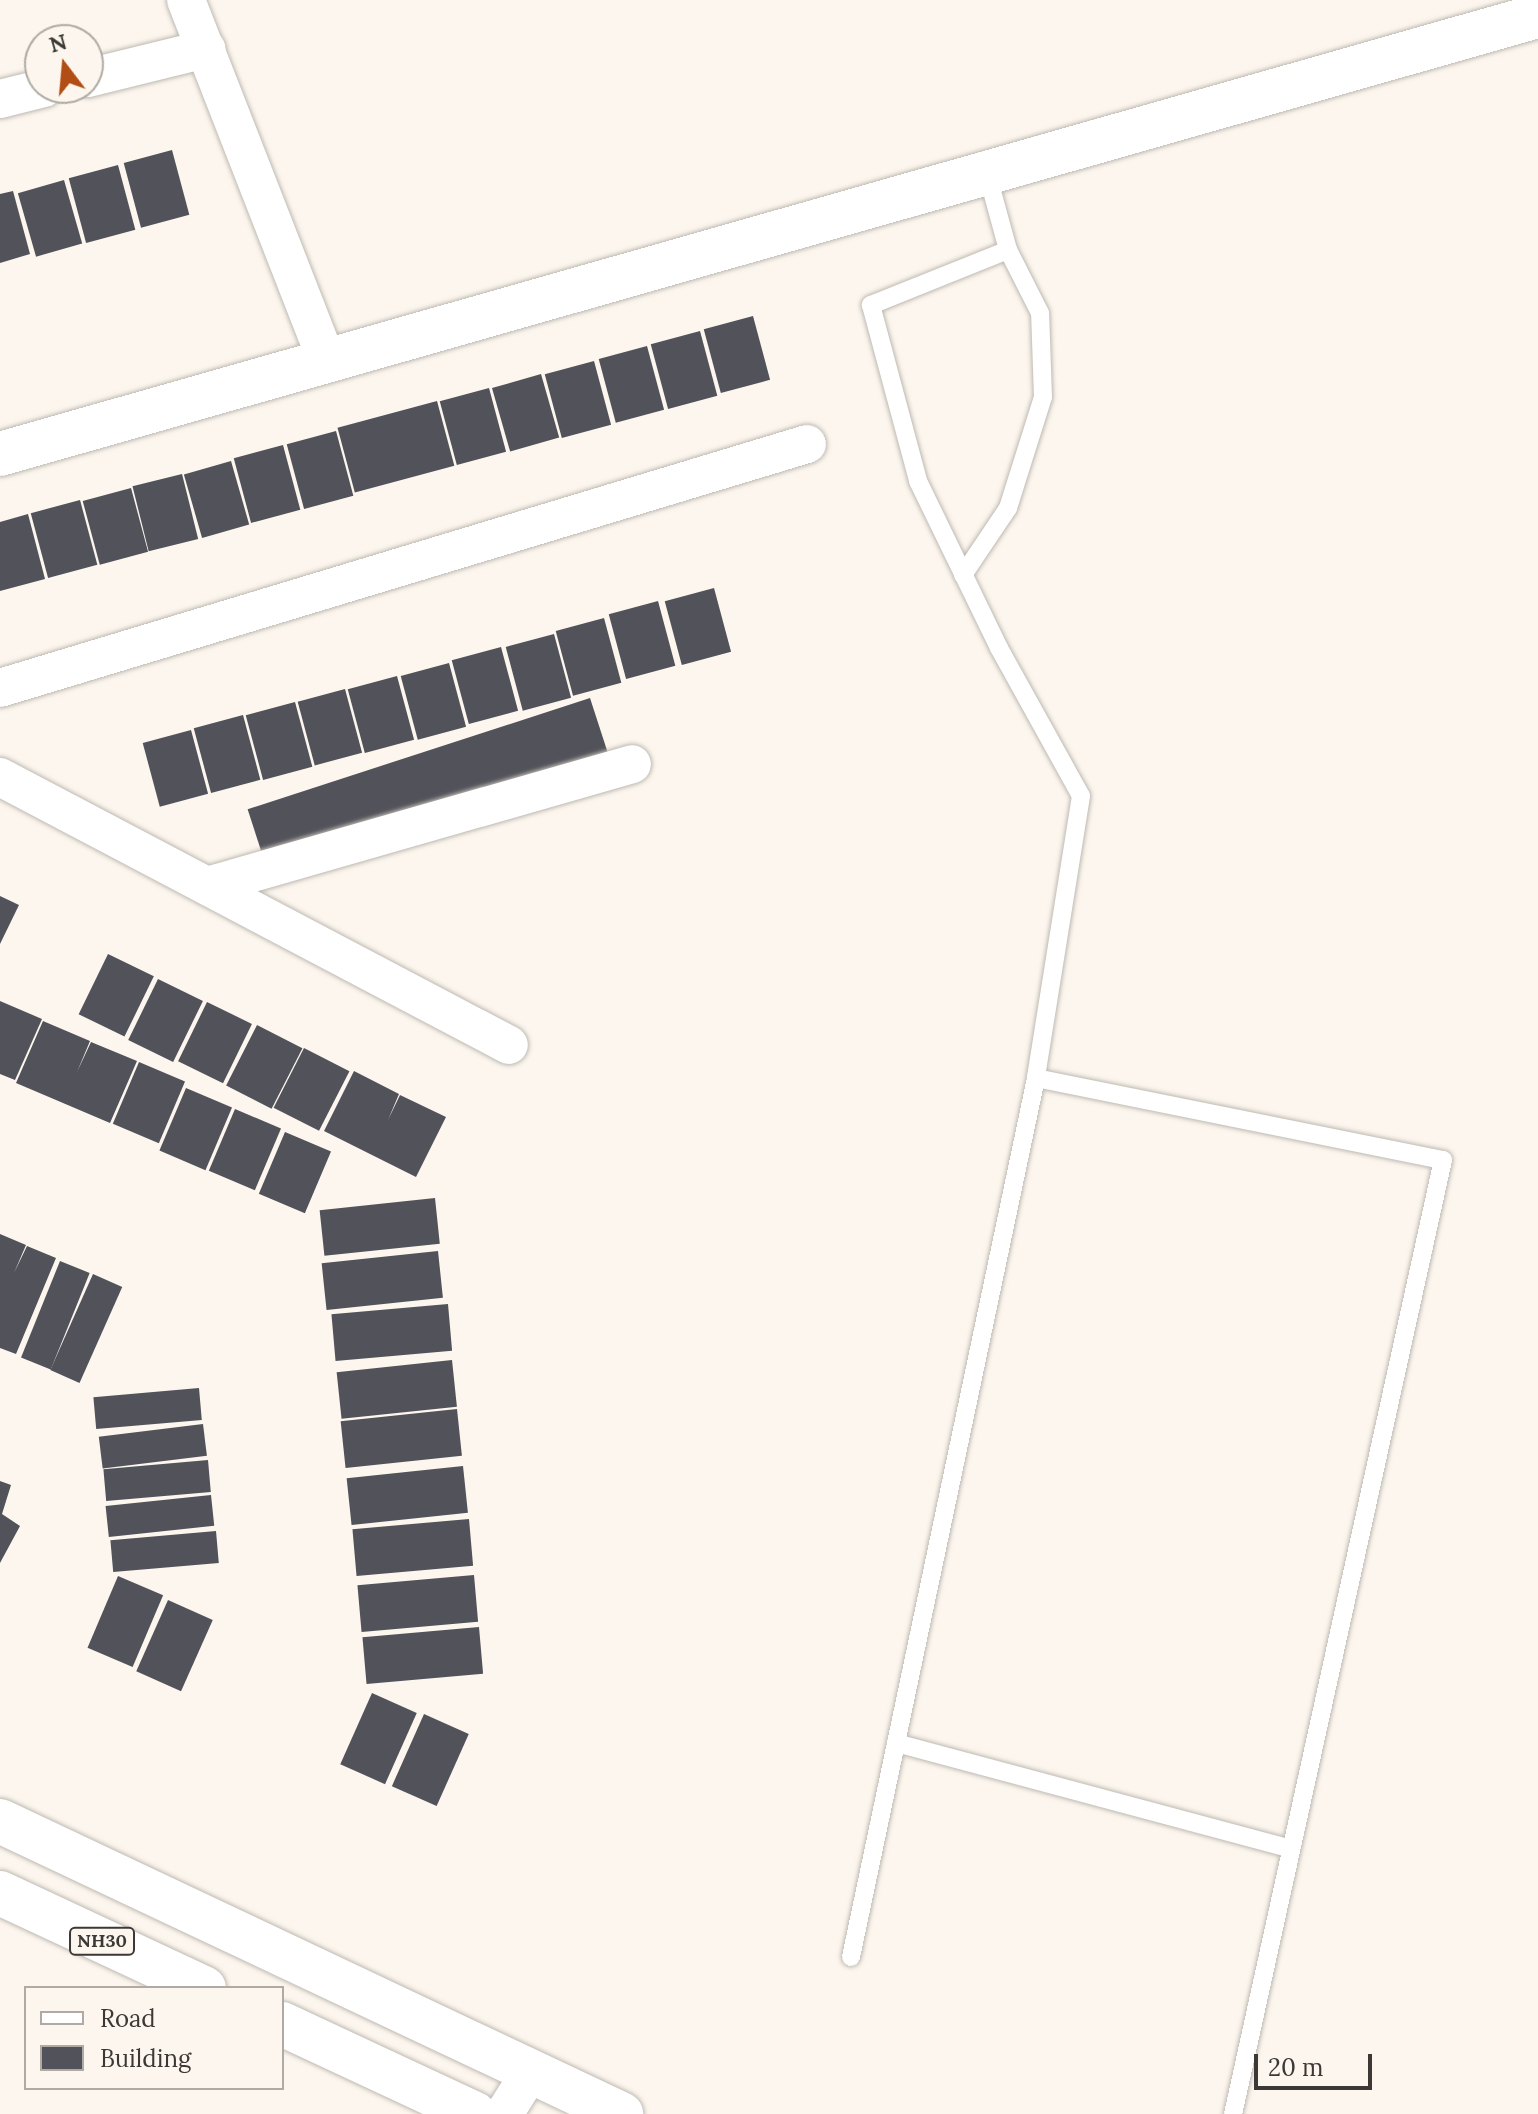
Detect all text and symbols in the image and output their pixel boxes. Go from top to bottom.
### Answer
north arrow [24,24,104,104]
text: N [46,27,70,59]
road number: NH30 [68,1927,136,1955]
legend [24,1986,284,2090]
text: Road [100,2003,156,2034]
scale bar [1258,2038,1376,2088]
text: Building [100,2043,191,2074]
text: 20 m [1268,2052,1324,2083]

